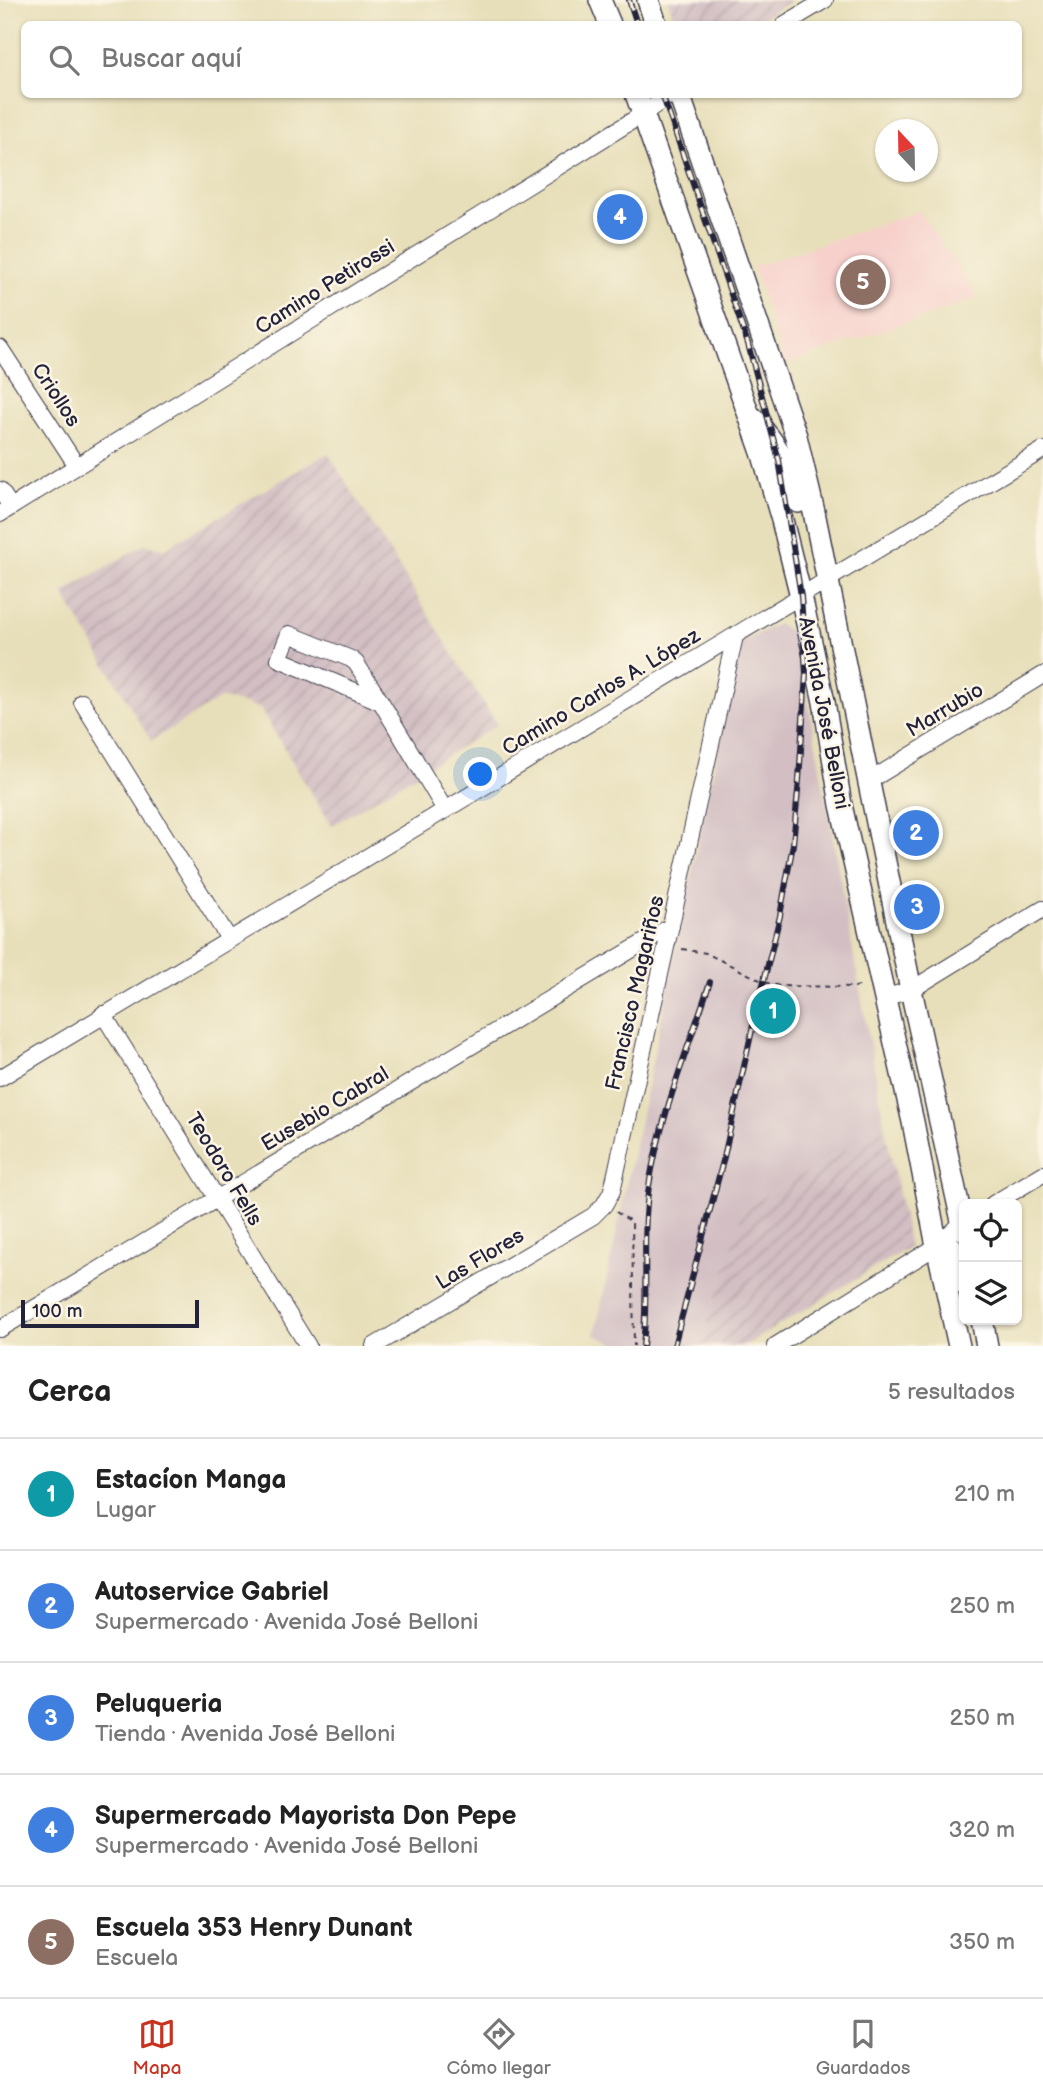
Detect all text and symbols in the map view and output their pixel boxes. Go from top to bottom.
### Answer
search box [21,21,1022,98]
icon: search [45,41,83,79]
text: Buscar aquí [101,44,242,75]
north arrow [875,119,938,182]
pin: 4 [597,191,643,243]
street label: Camino Petirossi [251,234,399,340]
pin: 5 [840,256,886,308]
street label: Criollos [26,358,86,432]
street label: Avenida José Belloni [793,615,855,811]
street label: Camino Carlos A. López [498,623,705,761]
street label: Marrubio [902,677,988,743]
your location [463,757,497,791]
pin: 2 [893,807,939,859]
pin: 3 [894,881,940,933]
street label: Francisco Magariños [600,893,670,1093]
pin: 1 [750,985,796,1037]
street label: Eusebio Cabral [257,1061,393,1157]
street label: Teodoro Fells [180,1108,268,1230]
map controls [959,1199,1022,1325]
button: locate [959,1199,1022,1262]
street label: Las Flores [431,1223,529,1295]
button: layers [959,1262,1022,1325]
scale bar [21,1297,200,1329]
text: 100 m [32,1300,83,1323]
text: Cerca [28,1374,111,1410]
text: 5 resultados [888,1378,1015,1406]
text: Estacíon Manga [95,1465,286,1496]
text: 1 [46,1480,56,1508]
text: 210 m [954,1480,1015,1508]
text: Lugar [95,1496,156,1524]
text: Autoservice Gabriel [95,1577,329,1608]
text: 2 [44,1592,58,1620]
text: 250 m [949,1592,1015,1620]
text: Supermercado · Avenida José Belloni [95,1608,478,1636]
text: Peluqueria [95,1689,222,1720]
text: 3 [44,1704,58,1732]
text: 250 m [949,1704,1015,1732]
text: Tienda · Avenida José Belloni [95,1720,396,1748]
text: Supermercado Mayorista Don Pepe [95,1801,517,1832]
text: 4 [44,1816,58,1844]
text: 320 m [949,1816,1015,1844]
text: Supermercado · Avenida José Belloni [95,1832,478,1860]
text: Escuela 353 Henry Dunant [95,1913,412,1944]
text: 5 [44,1928,58,1956]
text: 350 m [949,1928,1015,1956]
text: Escuela [95,1944,178,1972]
tab: Mapa [133,2015,181,2080]
tab: Cómo llegar [446,2015,551,2080]
tab: Guardados [816,2015,910,2080]

